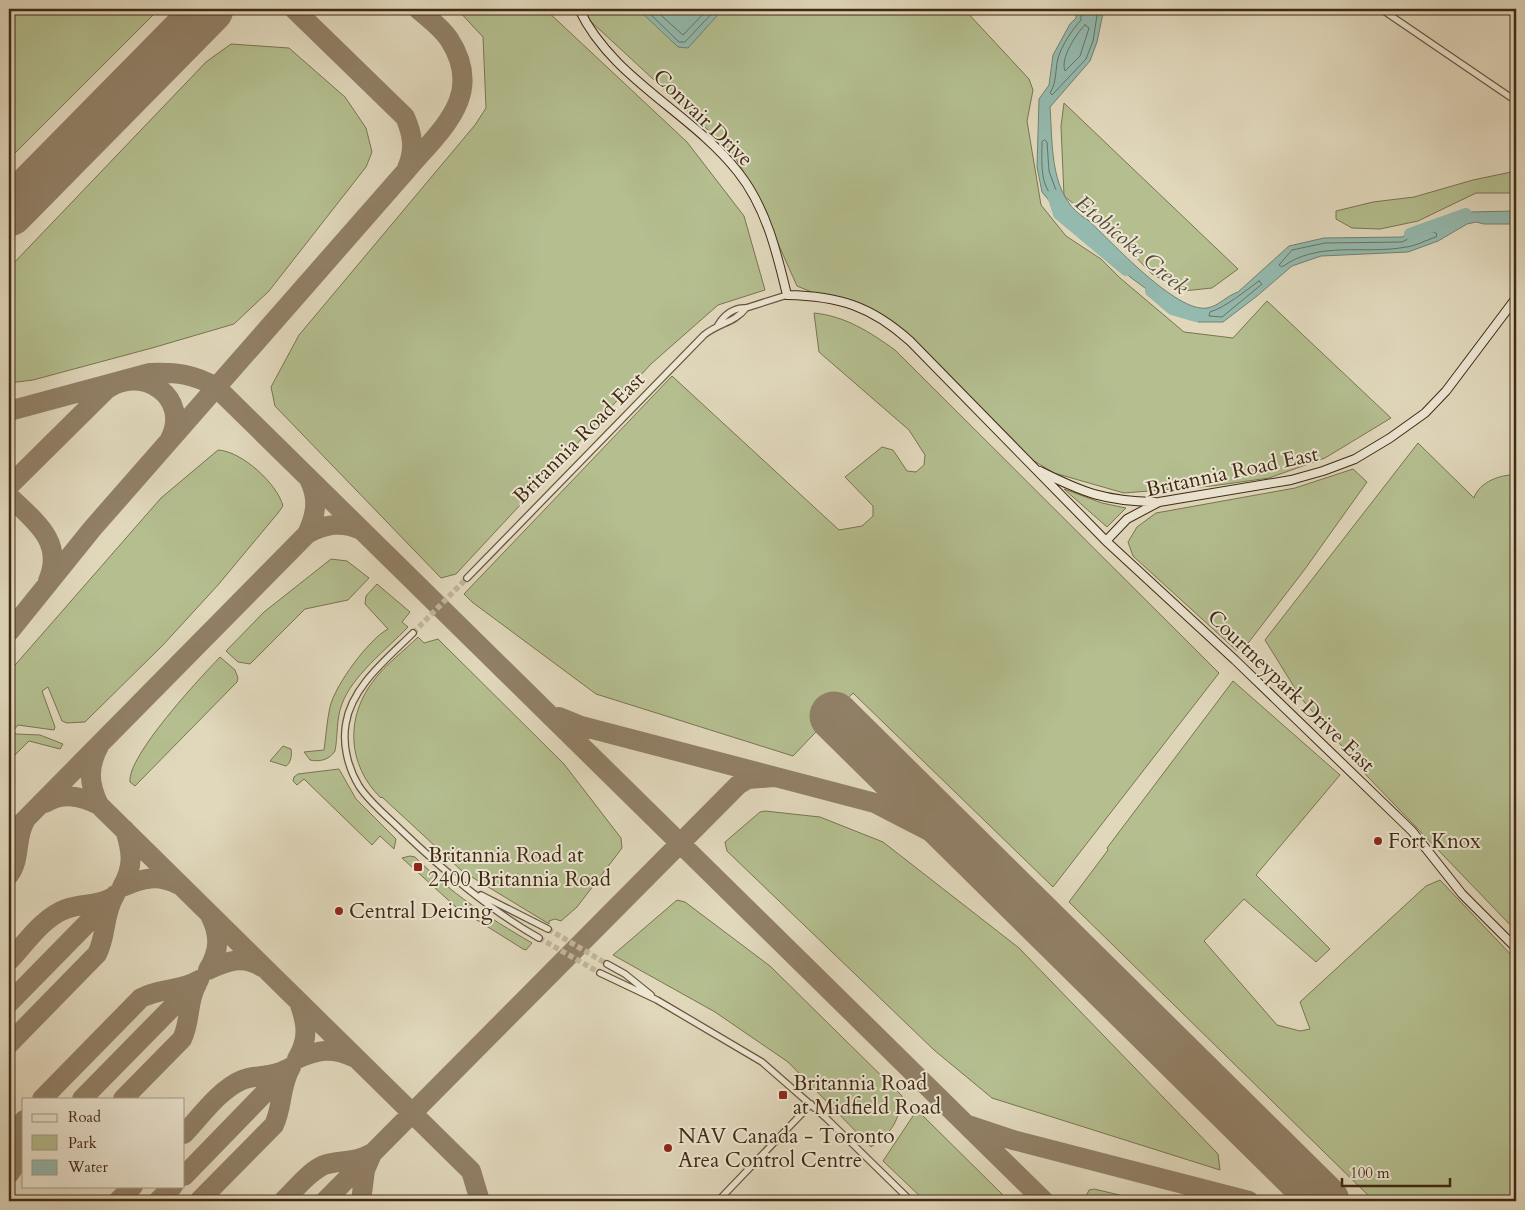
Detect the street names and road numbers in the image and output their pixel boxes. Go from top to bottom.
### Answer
street label: Convair Drive [647,63,759,173]
street label: Britannia Road East [507,365,652,510]
street label: Britannia Road East [1143,439,1321,504]
street label: Courtneypark Drive East [1201,603,1381,779]

